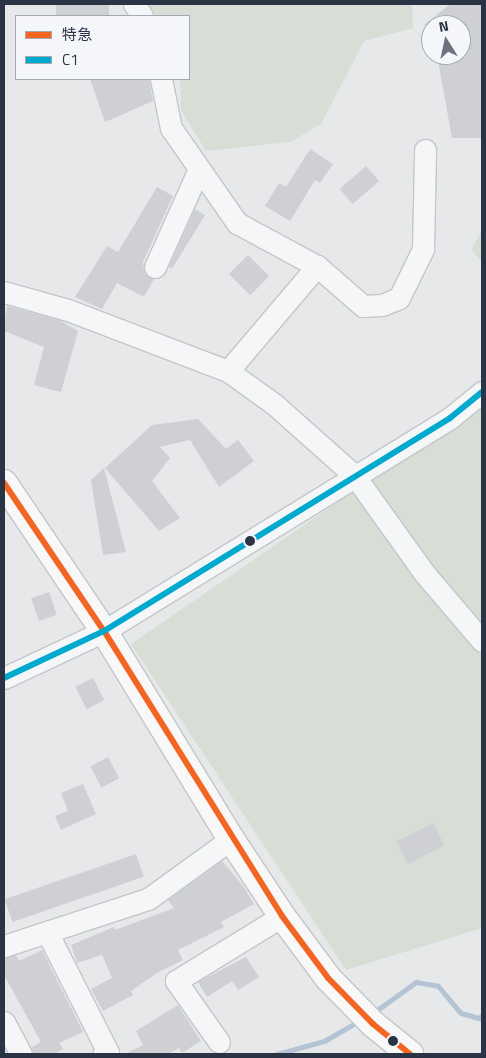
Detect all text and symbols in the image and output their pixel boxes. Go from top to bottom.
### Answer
legend [15,15,190,80]
north arrow [421,15,471,65]
text: N [437,15,450,37]
text: 特急 [62,23,92,46]
text: C1 [62,48,79,71]
unlabelled marker [245,536,255,546]
unlabelled marker [388,1036,398,1046]

